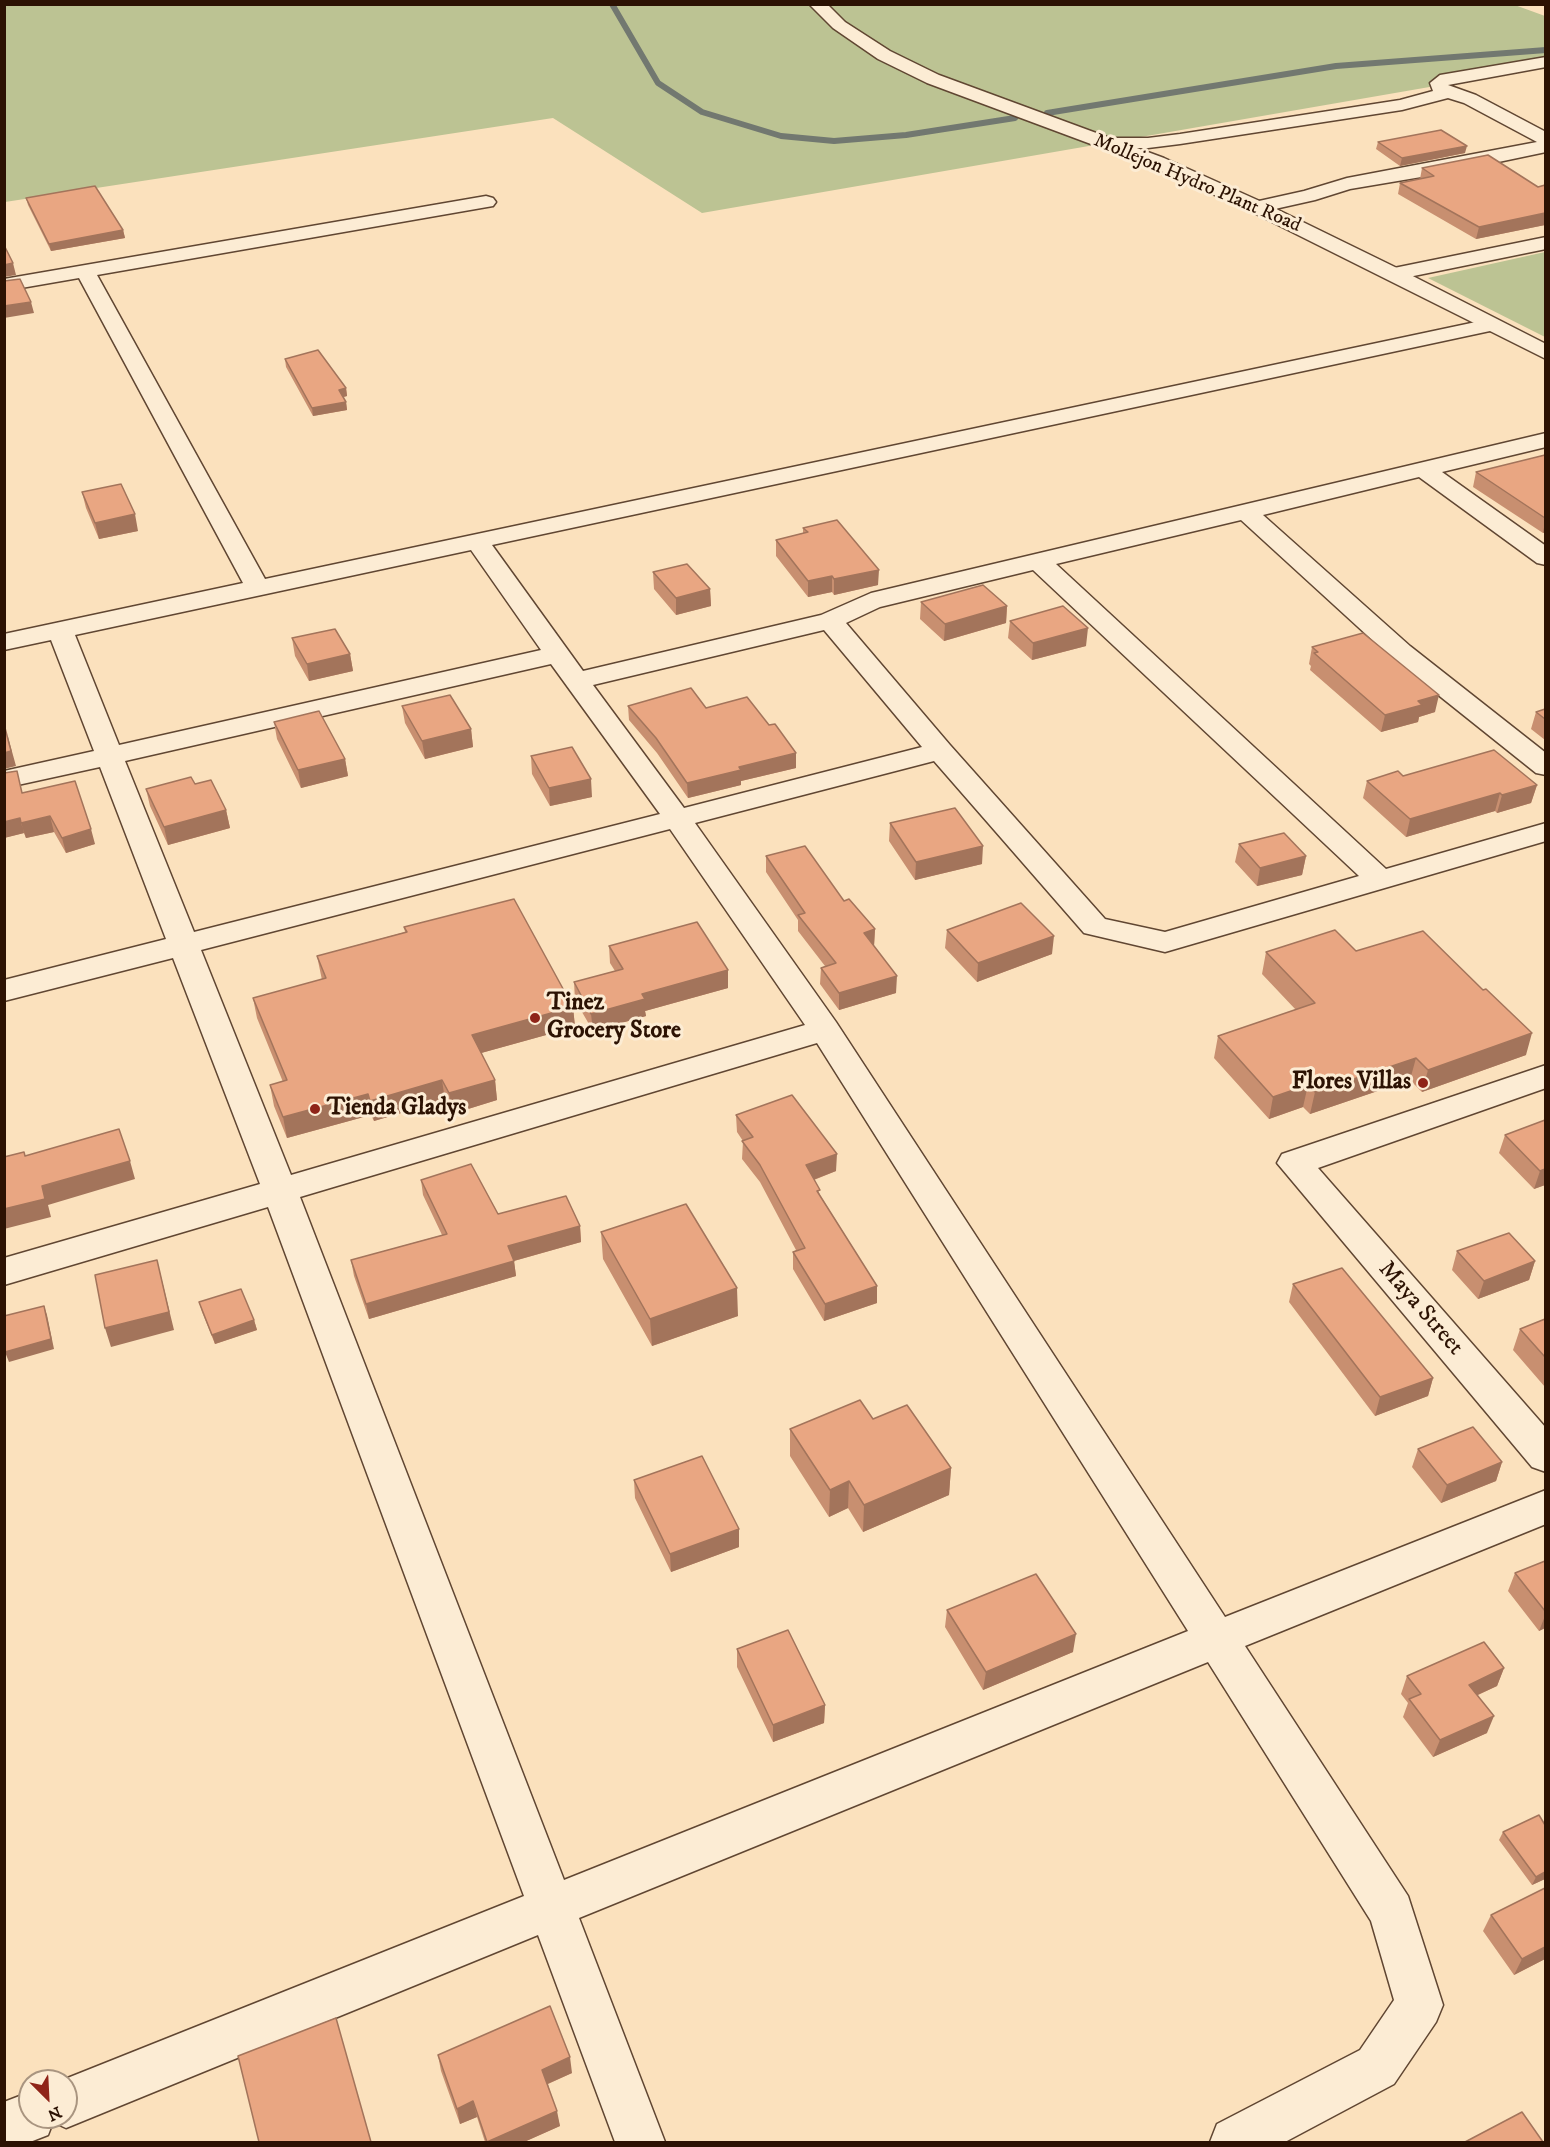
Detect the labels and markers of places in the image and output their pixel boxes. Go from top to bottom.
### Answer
place label: Tinez Grocery Store [547,990,681,1046]
marker: Tinez Grocery Store [528,1011,542,1025]
place label: Flores Villas [1292,1069,1411,1097]
marker: Flores Villas [1416,1076,1430,1090]
place label: Tienda Gladys [327,1095,466,1123]
marker: Tienda Gladys [308,1102,322,1116]

